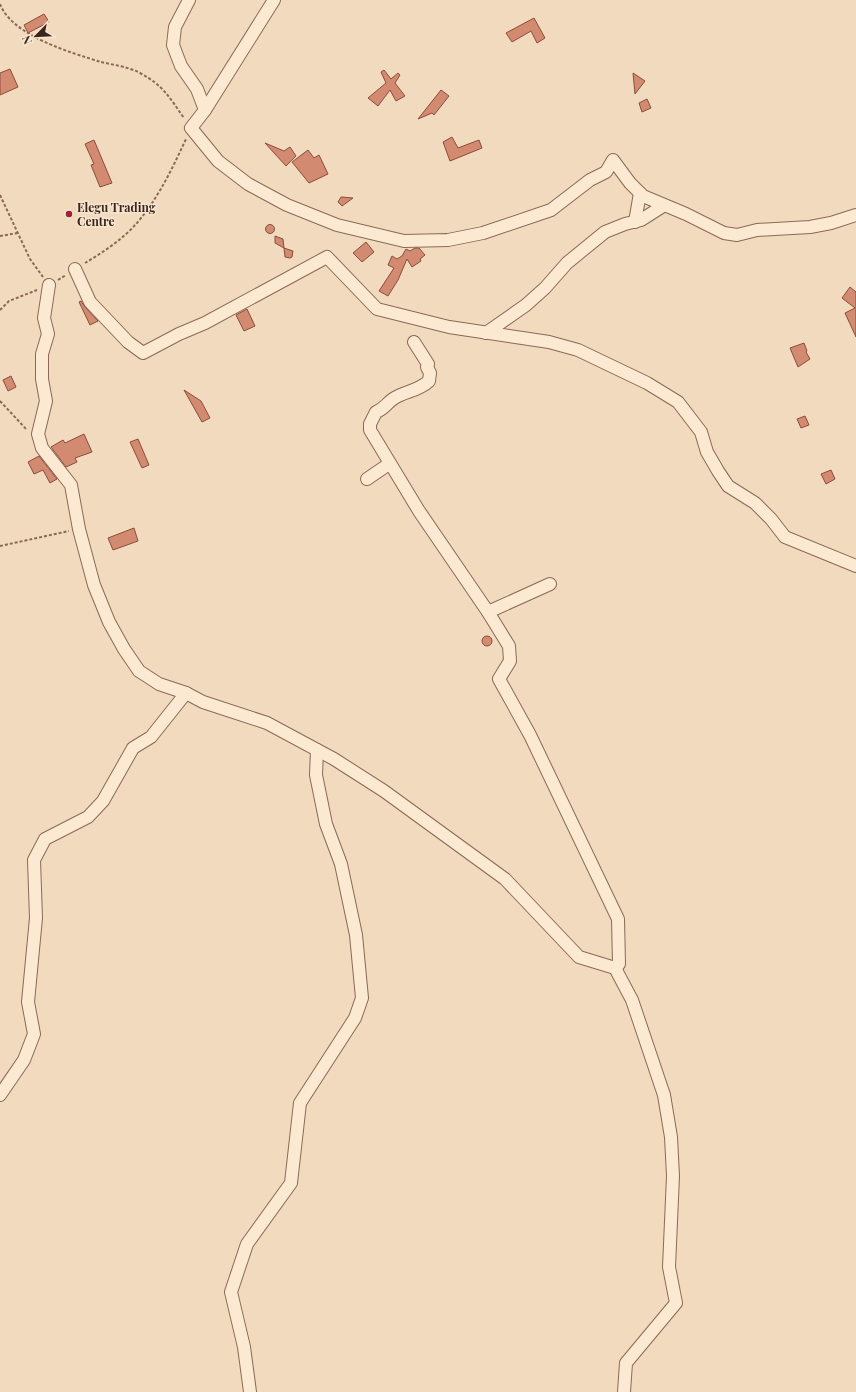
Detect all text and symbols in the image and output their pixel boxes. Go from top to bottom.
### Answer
north arrow [16,16,56,56]
text: N [18,34,35,47]
place label: Elegu Trading Centre [77,199,156,229]
marker: Elegu Trading Centre [64,209,74,219]

